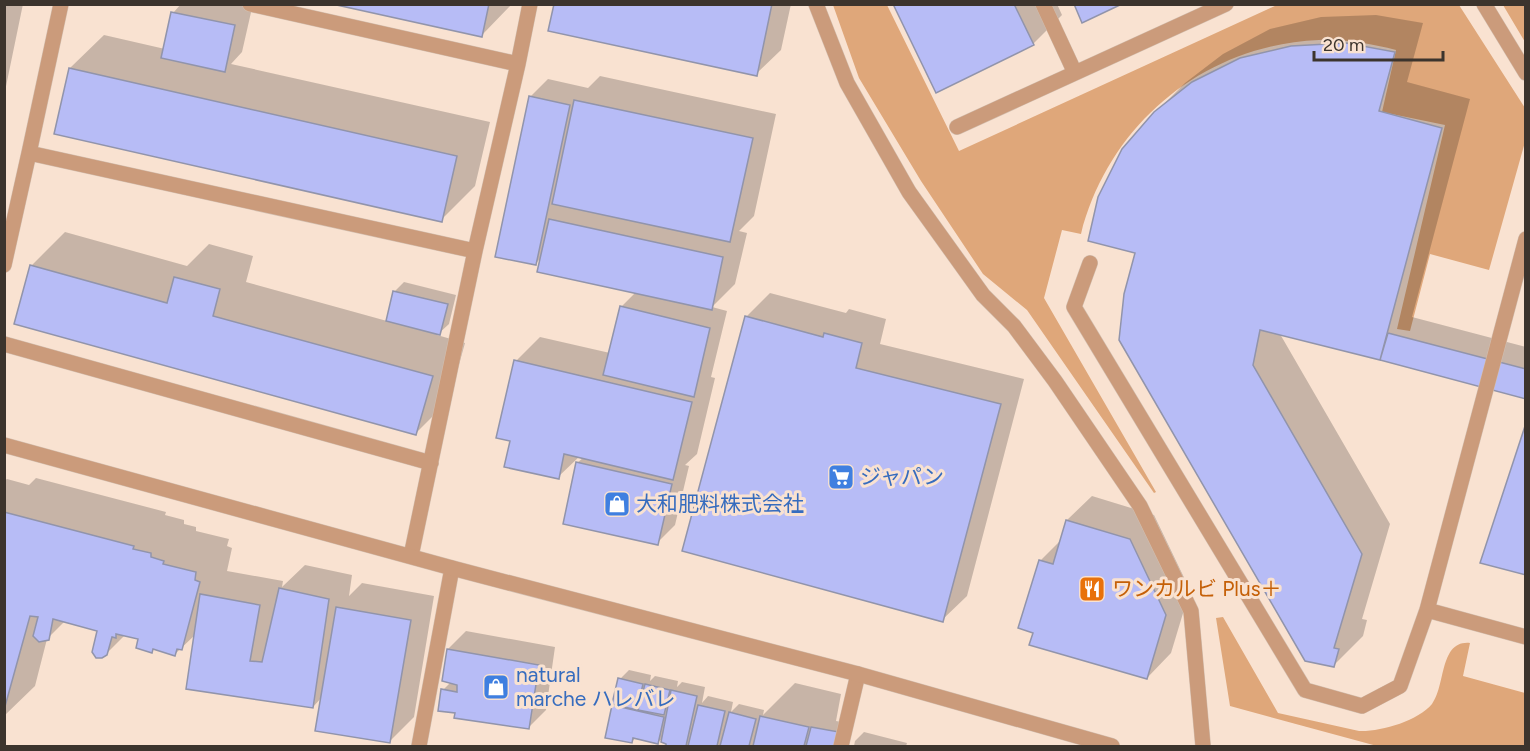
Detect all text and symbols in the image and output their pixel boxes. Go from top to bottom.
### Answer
scale bar [1314,24,1443,62]
text: 20 m [1323,34,1364,56]
supermarket icon: ジャパン [826,462,856,492]
place label: ジャパン [860,464,944,489]
shop icon: 大和肥料株式会社 [602,489,632,519]
place label: 大和肥料株式会社 [636,491,804,516]
restaurant icon: ワンカルビ Plus＋ [1077,574,1107,604]
place label: ワンカルビ Plus＋ [1112,576,1281,601]
place label: natural marche ハレバレ [516,662,675,711]
shop icon: natural marche ハレバレ [481,672,511,702]

